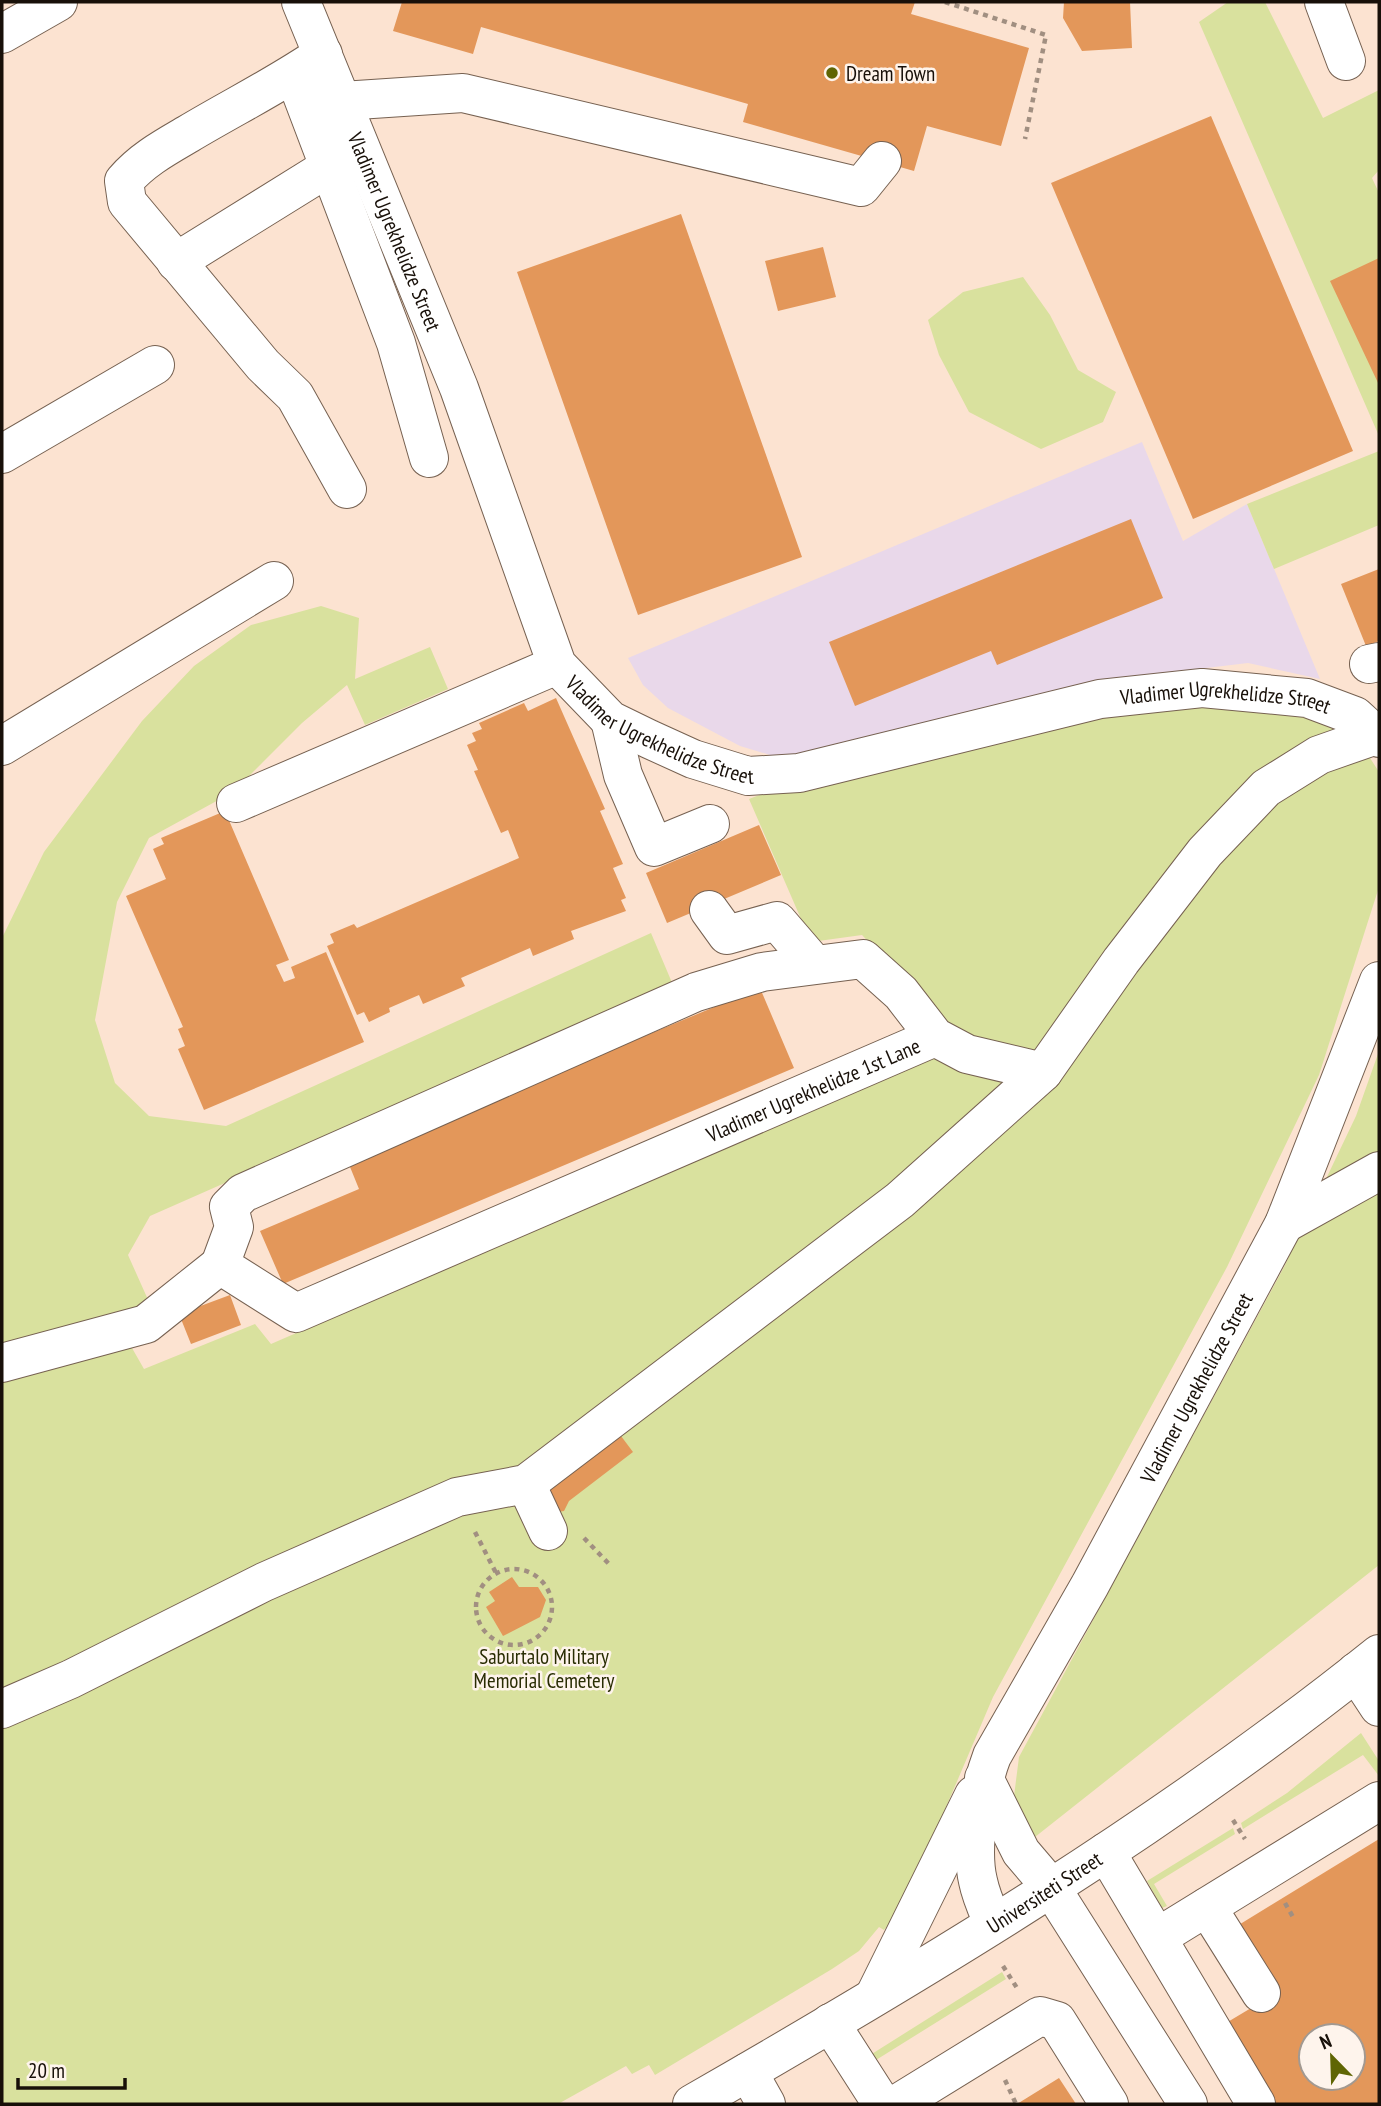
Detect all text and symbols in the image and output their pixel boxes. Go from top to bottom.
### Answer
place label: Dream Town [846,60,935,87]
marker: Dream Town [824,65,840,81]
street label: Vladimer Ugrekhelidze Street [342,127,448,335]
street label: Vladimer Ugrekhelidze Street [560,669,755,789]
street label: Vladimer Ugrekhelidze Street [1118,674,1335,719]
street label: Vladimer Ugrekhelidze 1st Lane [701,1032,924,1148]
street label: Vladimer Ugrekhelidze Street [1133,1287,1258,1488]
park label: Saburtalo Military Memorial Cemetery [474,1643,615,1694]
street label: Universiteti Street [981,1845,1107,1939]
north arrow [1297,2022,1367,2092]
text: N [1316,2028,1335,2054]
scale bar [18,2046,124,2090]
text: 20 m [28,2057,65,2084]

